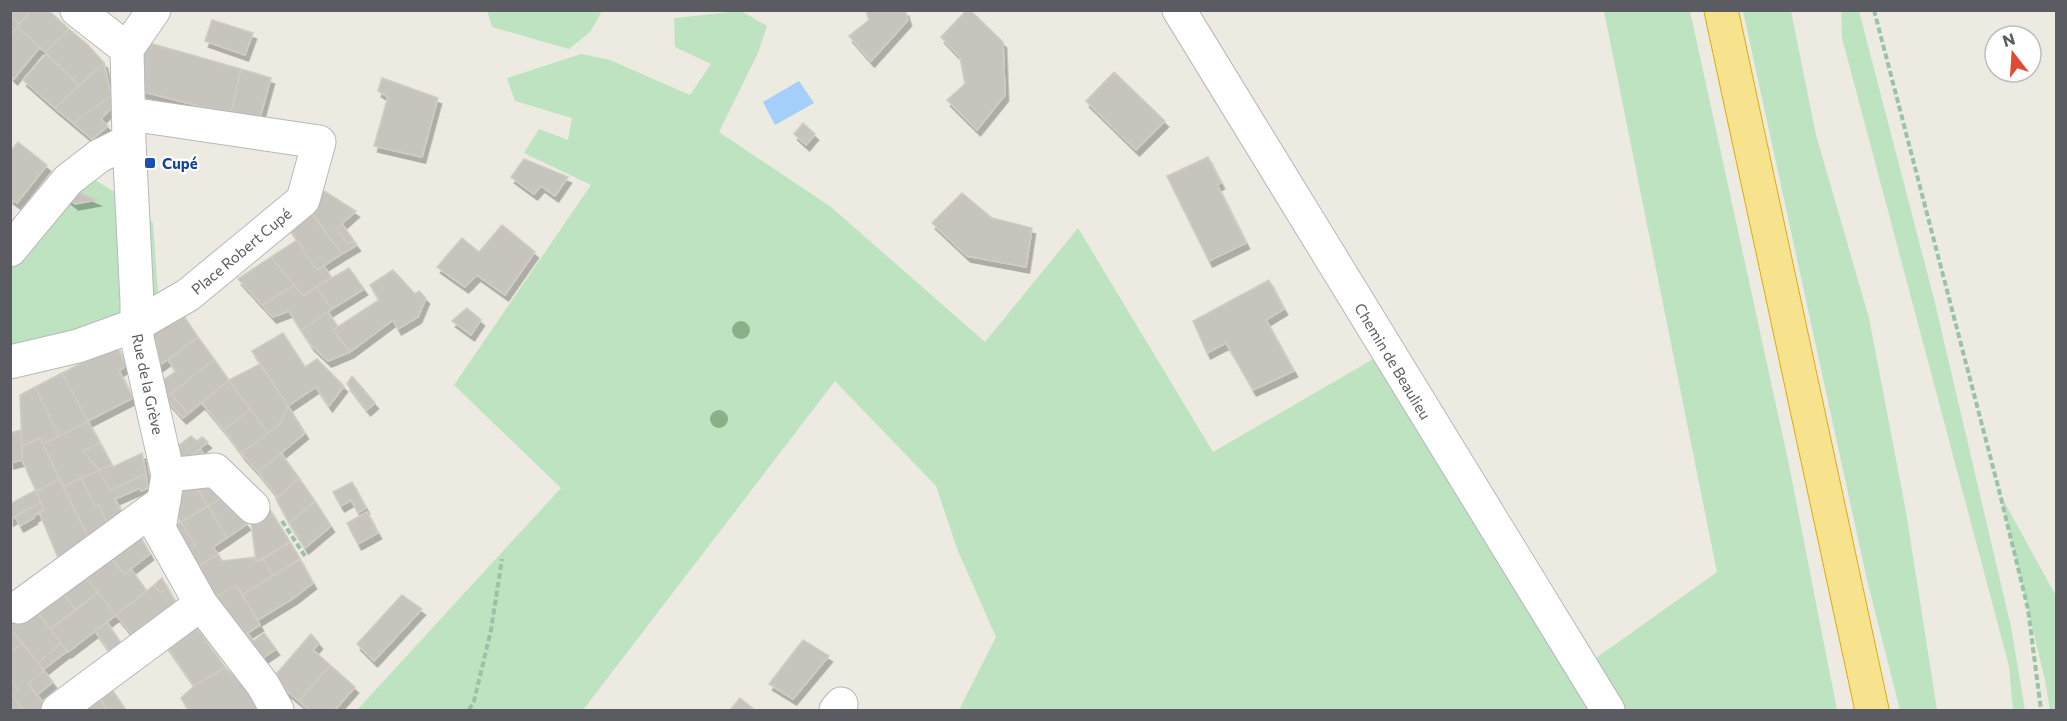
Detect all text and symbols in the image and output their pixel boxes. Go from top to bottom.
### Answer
north arrow [1983,24,2043,84]
text: N [2000,28,2017,50]
place label: Cupé [162,154,198,172]
marker: Cupé [143,156,157,170]
street label: Place Robert Cupé [187,204,295,298]
street label: Chemin de Beaulieu [1351,300,1435,422]
street label: Rue de la Grève [128,332,168,436]

